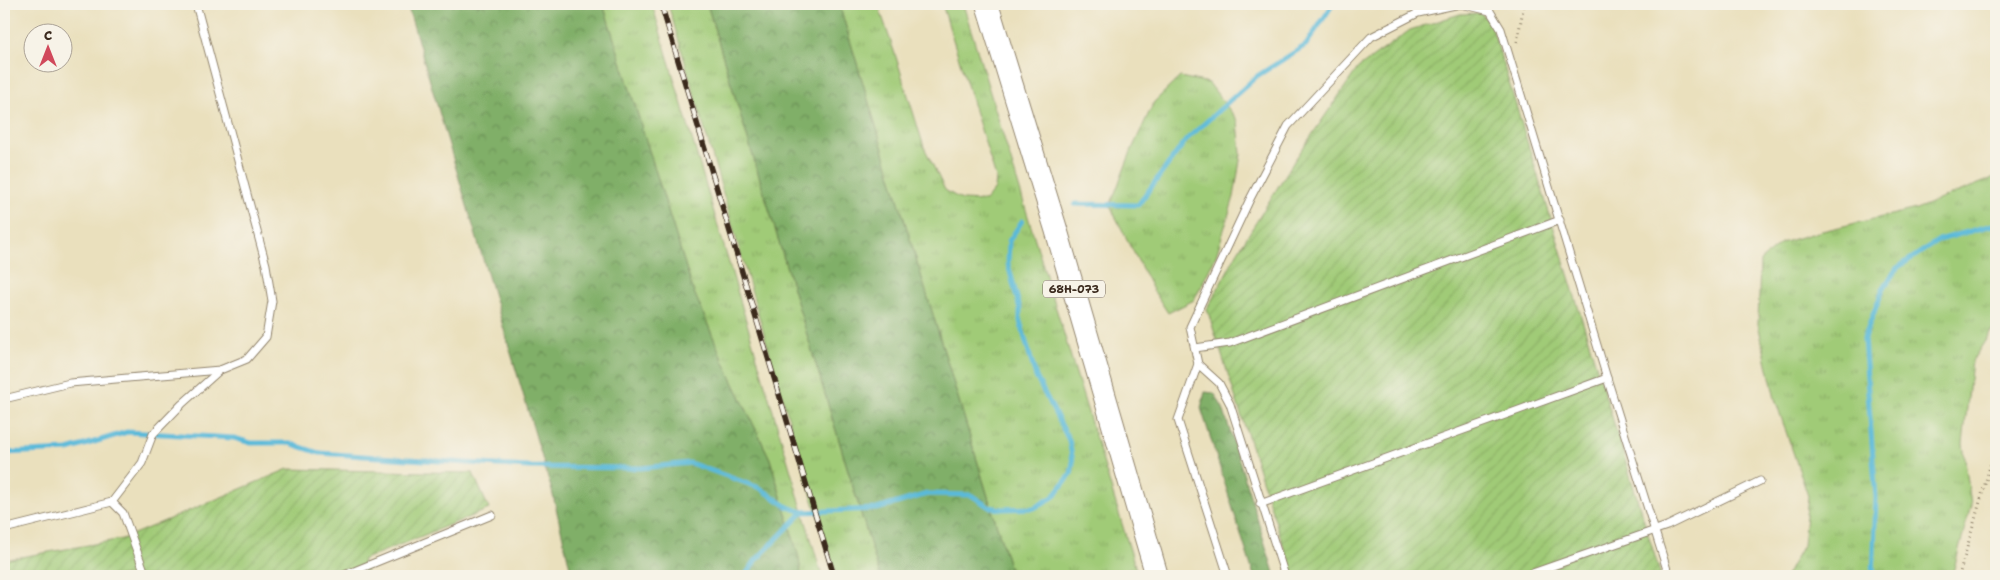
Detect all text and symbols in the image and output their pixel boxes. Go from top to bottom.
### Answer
north arrow [22,22,72,72]
text: С [44,26,52,44]
road number: 68Н-073 [1043,280,1105,298]

